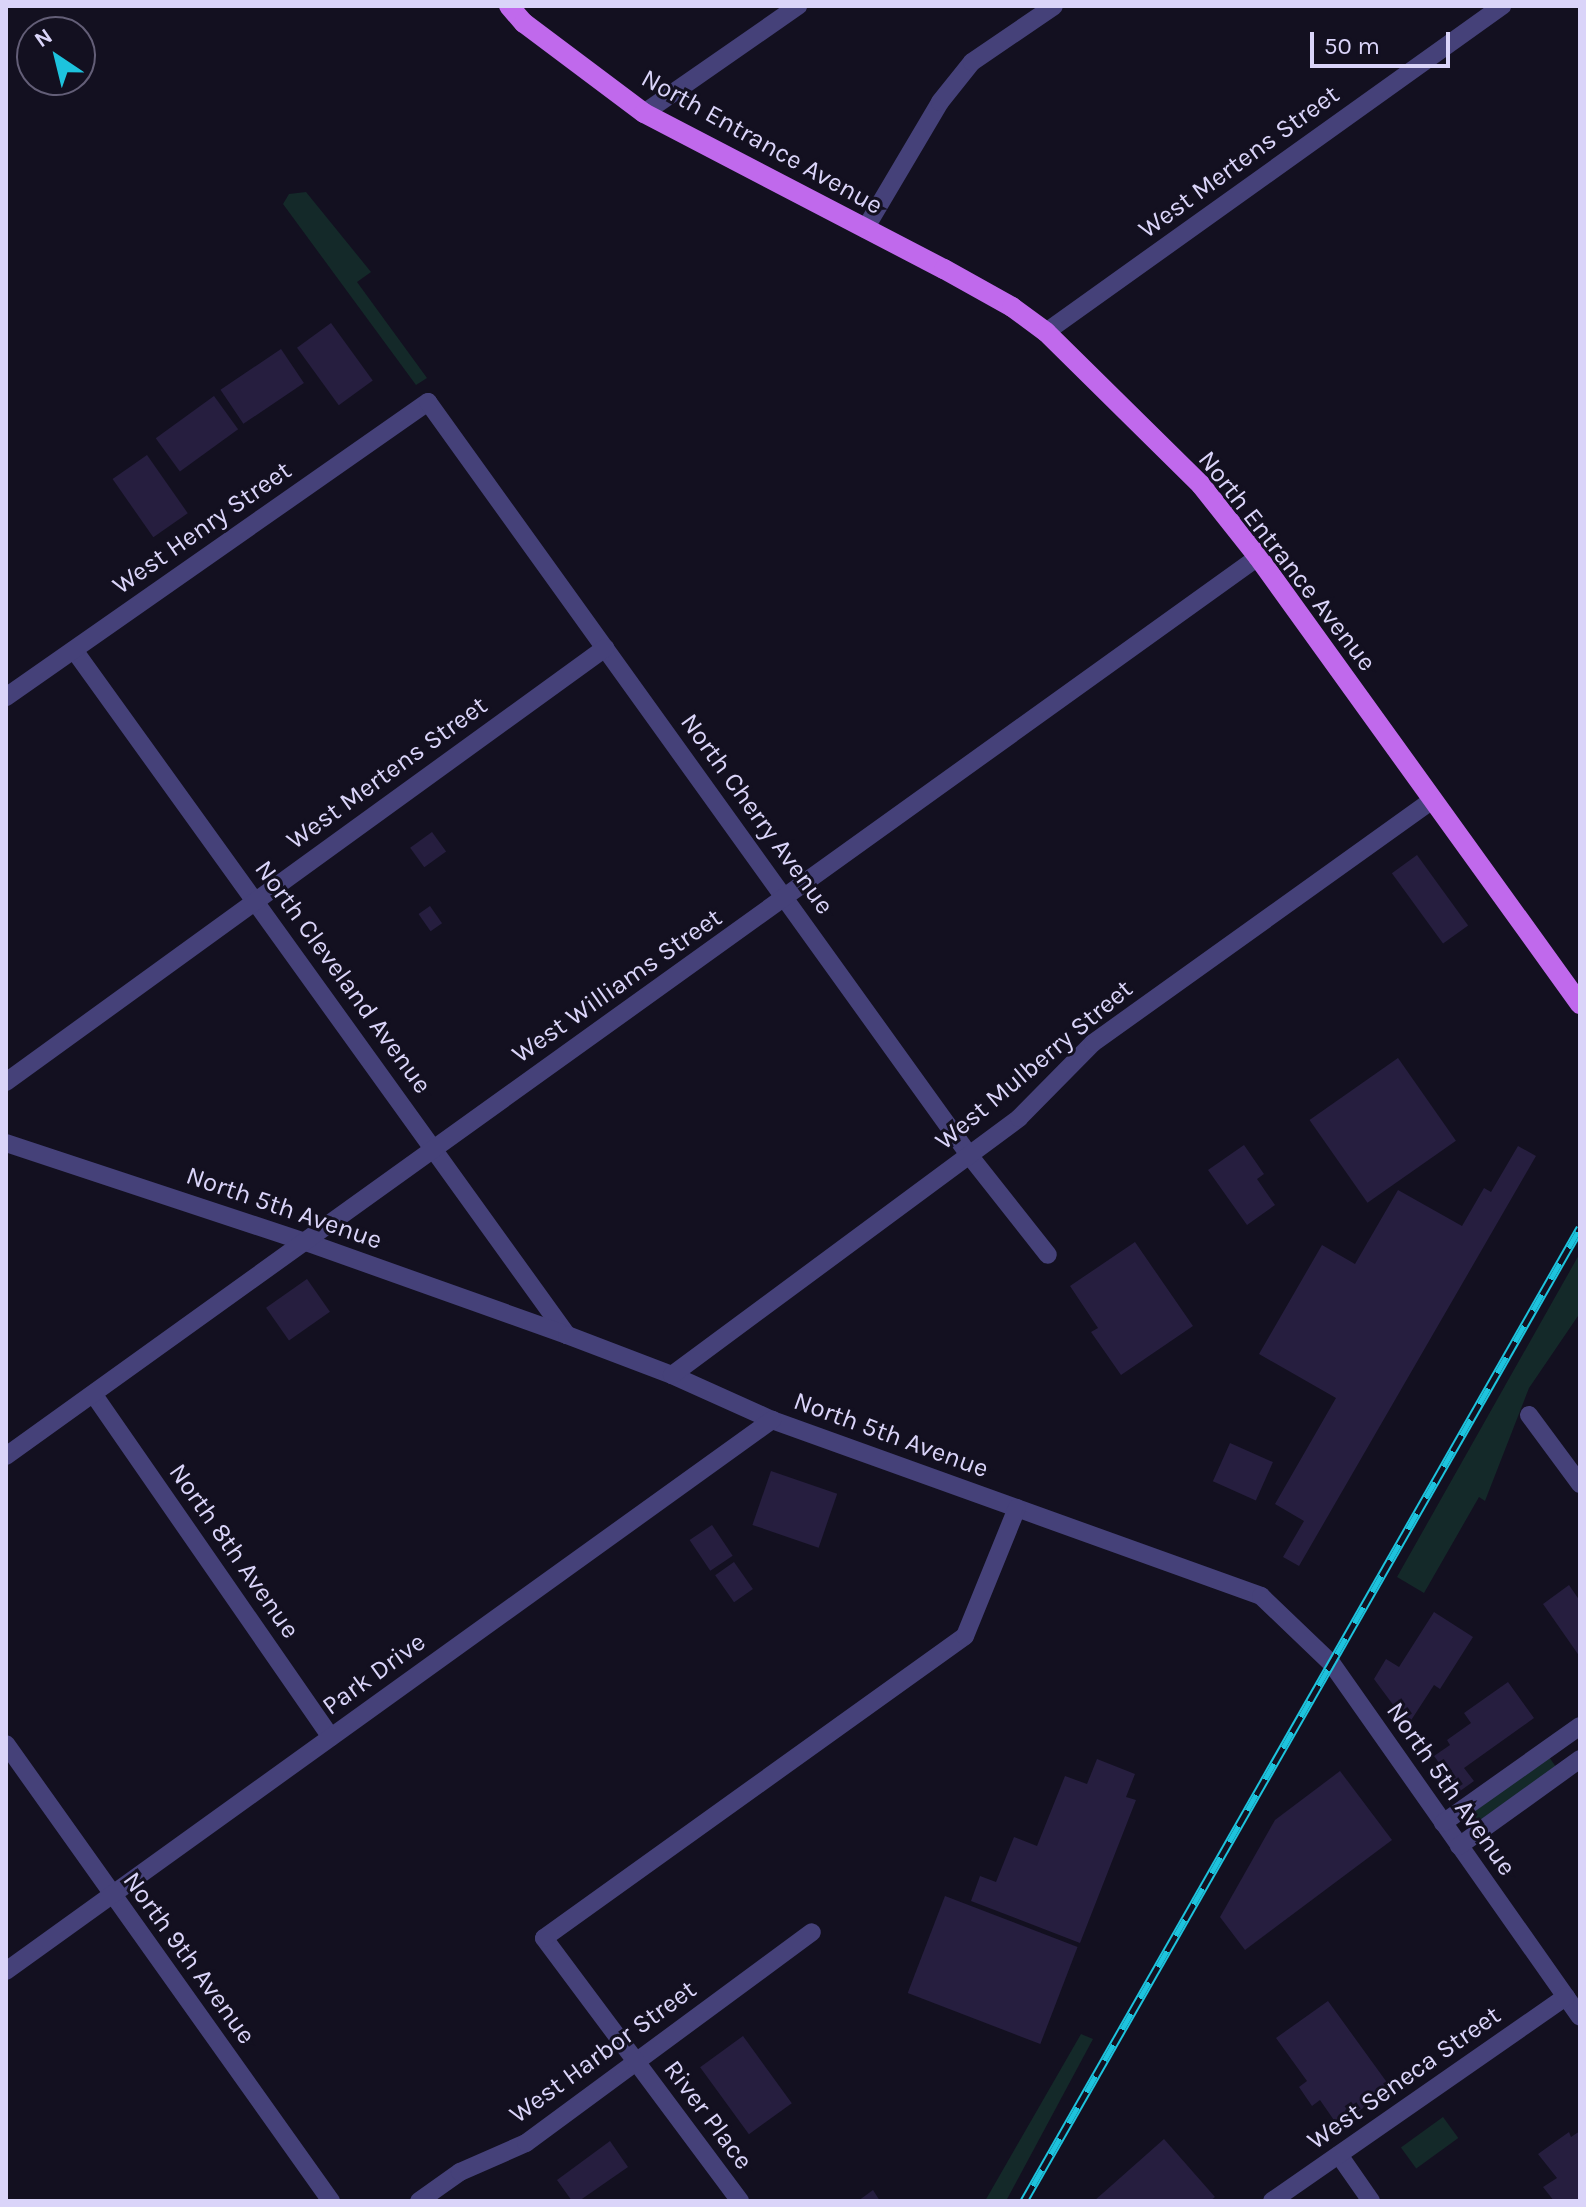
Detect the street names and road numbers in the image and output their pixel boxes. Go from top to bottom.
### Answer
street label: North Entrance Avenue [636,63,888,221]
street label: West Mertens Street [1133,79,1345,245]
street label: North Entrance Avenue [1191,445,1383,677]
street label: West Henry Street [107,455,297,601]
street label: West Mertens Street [281,690,493,856]
street label: North Cherry Avenue [674,707,840,921]
street label: North Cleveland Avenue [248,854,438,1100]
street label: West Williams Street [506,902,728,1070]
street label: West Mulberry Street [929,973,1139,1157]
street label: North 5th Avenue [182,1160,386,1256]
street label: North 5th Avenue [789,1385,993,1485]
street label: North 8th Avenue [162,1458,306,1644]
street label: Park Drive [316,1626,432,1722]
street label: North 5th Avenue [1379,1696,1523,1882]
street label: North 9th Avenue [116,1866,262,2050]
street label: West Harbor Street [504,1974,702,2130]
street label: West Seneca Street [1301,2000,1507,2156]
street label: River Place [657,2054,759,2176]

